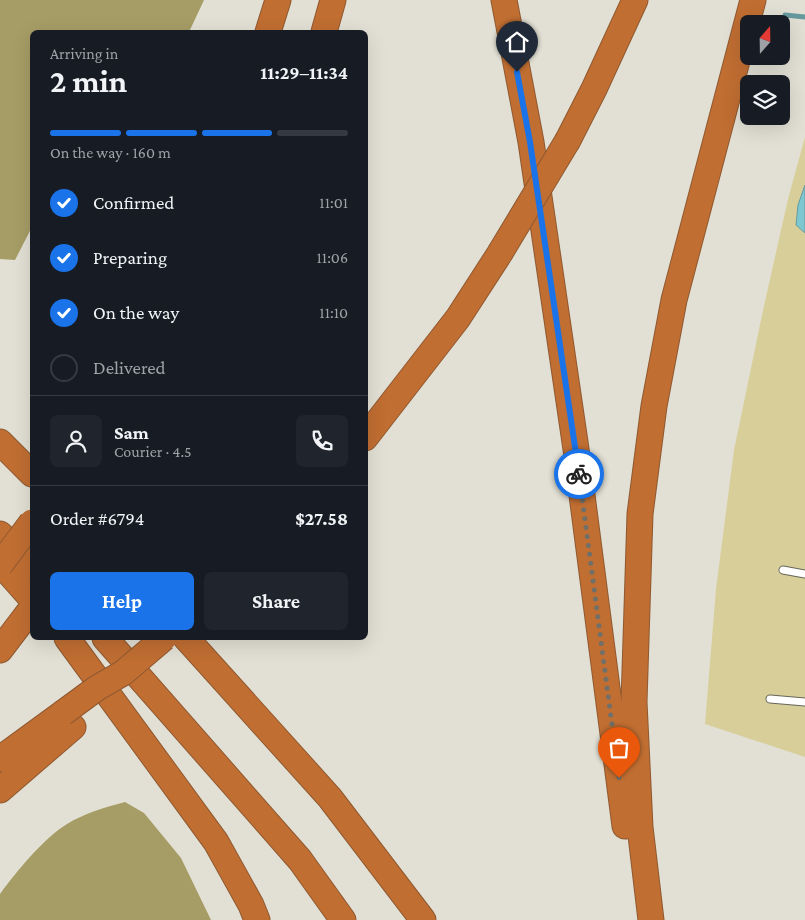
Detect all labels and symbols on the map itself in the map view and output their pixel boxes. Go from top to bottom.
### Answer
north arrow [740,15,790,65]
pin [496,21,538,72]
courier [554,449,604,499]
pin [598,727,640,778]

